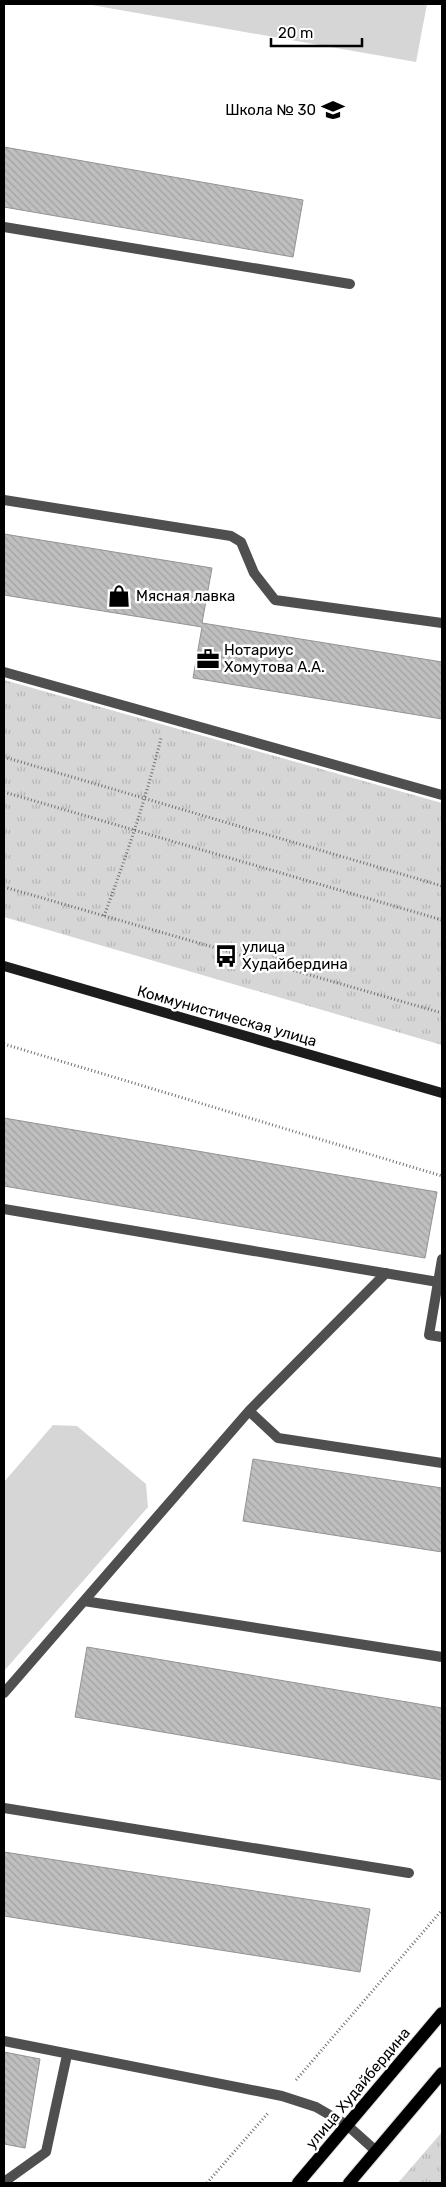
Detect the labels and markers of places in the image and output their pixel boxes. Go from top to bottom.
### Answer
school or university icon: Школа № 30 [320,97,346,123]
place label: Школа № 30 [225,101,316,119]
shop icon: Мясная лавка [106,583,132,609]
place label: Мясная лавка [136,587,235,605]
place label: Нотариус Хомутова А.А. [224,641,325,676]
office icon: Нотариус Хомутова А.А. [195,646,221,672]
place label: улица Худайбердина [242,938,348,973]
bus stop icon: улица Худайбердина [213,943,239,969]

